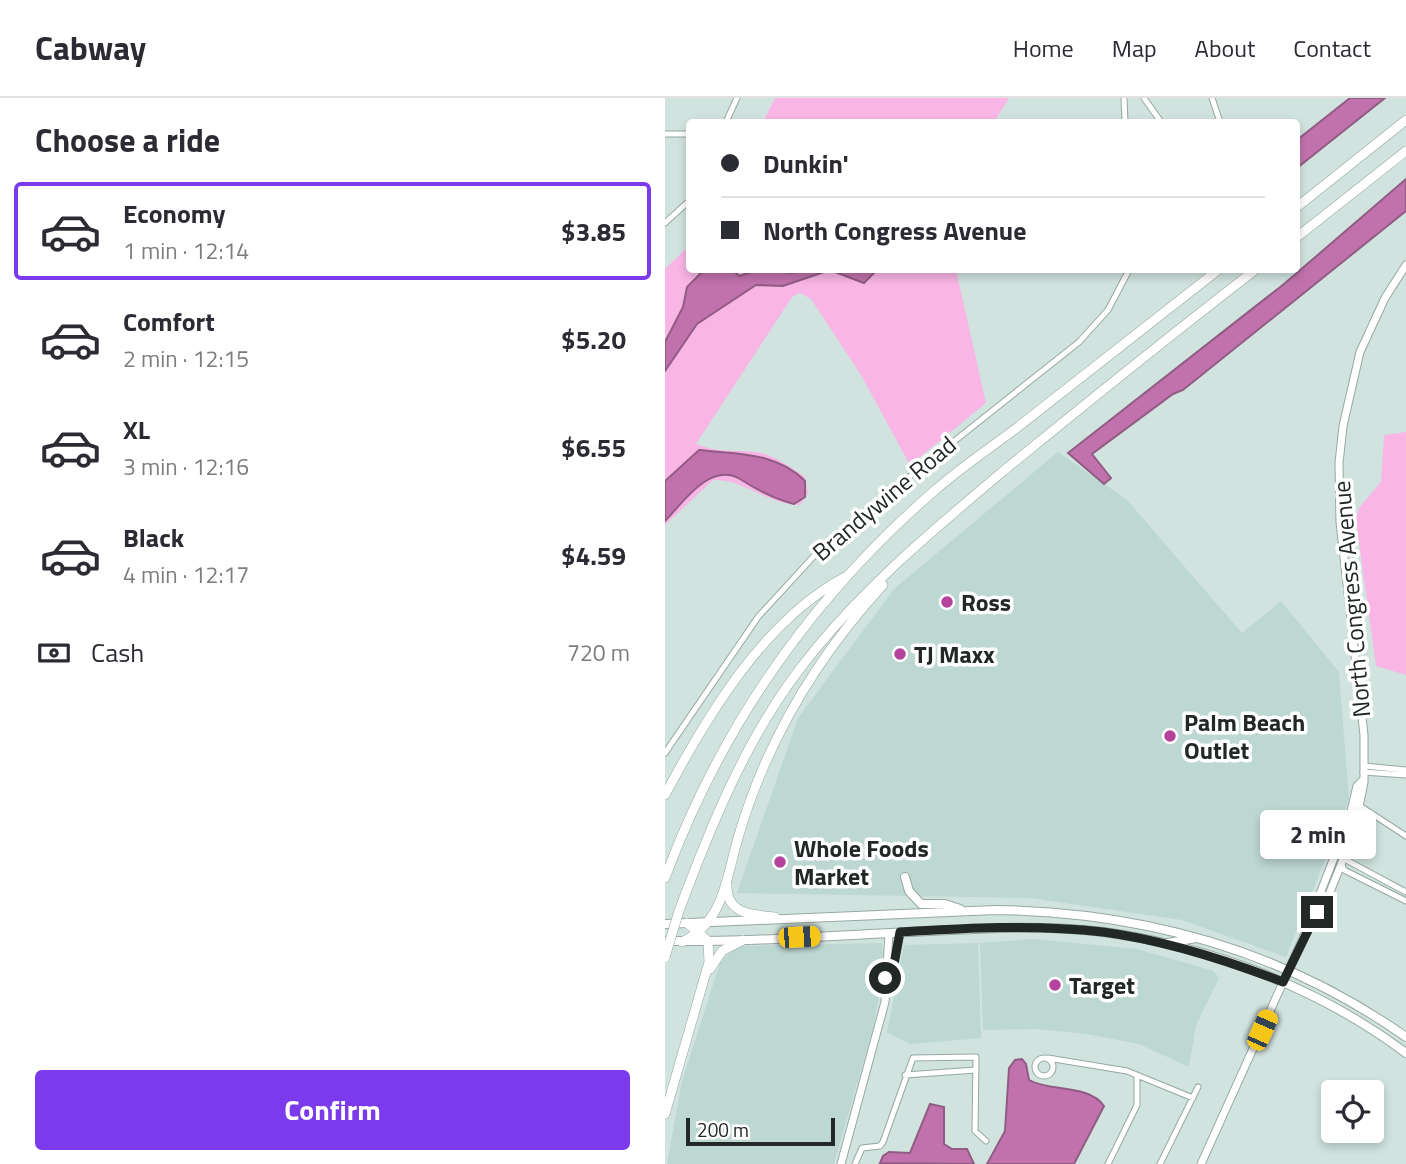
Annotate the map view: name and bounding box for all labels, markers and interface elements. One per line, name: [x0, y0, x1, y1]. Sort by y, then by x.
text: Cabway: [35, 23, 146, 73]
text: Home: [1013, 30, 1074, 66]
text: Map: [1112, 30, 1157, 66]
text: About: [1195, 30, 1255, 66]
text: Contact: [1293, 30, 1371, 66]
text: Choose a ride: [35, 116, 220, 164]
text: Dunkin': [763, 144, 849, 183]
text: Economy: [123, 194, 225, 233]
icon: car: [39, 200, 102, 263]
text: North Congress Avenue: [763, 211, 1026, 250]
text: $3.85: [561, 212, 626, 251]
text: 1 min · 12:14: [123, 233, 249, 268]
text: Comfort: [123, 302, 215, 341]
icon: car: [39, 308, 102, 371]
text: $5.20: [561, 320, 626, 359]
text: 2 min · 12:15: [123, 341, 249, 376]
text: XL: [123, 410, 150, 449]
icon: car: [39, 416, 102, 479]
street label: Brandywine Road: [804, 427, 964, 569]
text: $6.55: [561, 428, 626, 467]
text: 3 min · 12:16: [123, 449, 249, 484]
street label: North Congress Avenue: [1323, 479, 1379, 719]
text: Black: [123, 518, 184, 557]
icon: car: [39, 524, 102, 587]
text: $4.59: [561, 536, 626, 575]
text: 4 min · 12:17: [123, 557, 249, 592]
place label: Ross: [961, 584, 1011, 620]
marker: Ross: [939, 594, 955, 610]
text: Cash: [91, 633, 144, 672]
icon: cash: [35, 634, 73, 672]
text: 720 m: [567, 635, 630, 670]
place label: TJ Maxx: [914, 636, 995, 672]
marker: TJ Maxx: [892, 646, 908, 662]
place label: Palm Beach Outlet: [1184, 704, 1305, 768]
marker: Palm Beach Outlet: [1162, 728, 1178, 744]
callout: 2 min: [1259, 810, 1375, 860]
text: 2 min: [1290, 817, 1346, 852]
place label: Whole Foods Market: [794, 830, 929, 894]
marker: Whole Foods Market: [772, 854, 788, 870]
route end: [1301, 896, 1333, 928]
car: [778, 925, 821, 949]
route start: [869, 962, 901, 994]
place label: Target: [1069, 967, 1135, 1003]
marker: Target: [1047, 977, 1063, 993]
car: [1244, 1007, 1281, 1053]
button: Confirm: [35, 1070, 630, 1150]
map controls: [1321, 1080, 1384, 1143]
button: locate: [1321, 1080, 1384, 1143]
scale bar: [686, 1115, 835, 1147]
text: 200 m: [697, 1115, 749, 1144]

